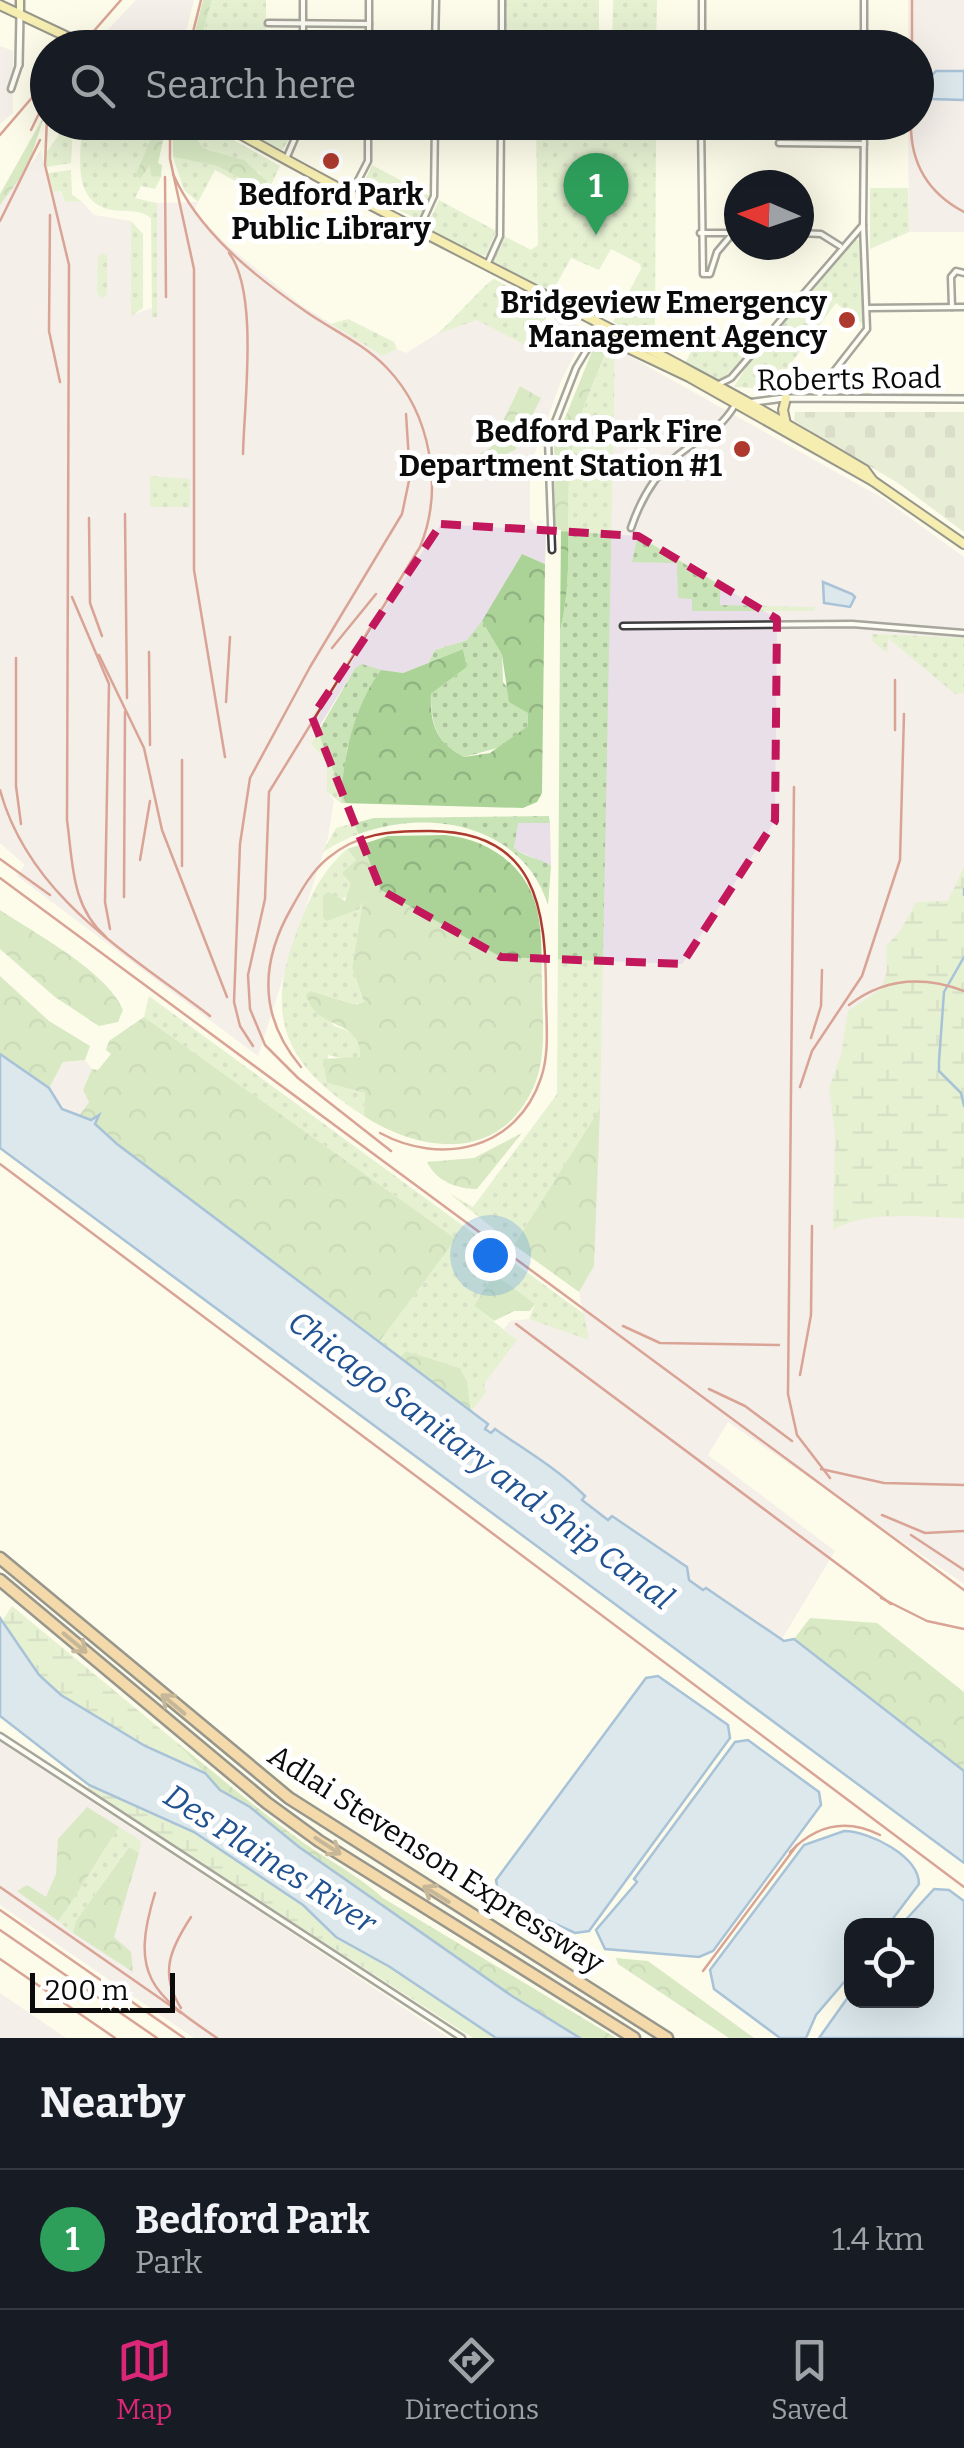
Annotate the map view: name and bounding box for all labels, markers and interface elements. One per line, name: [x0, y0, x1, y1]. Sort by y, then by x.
search box: [30, 30, 934, 140]
icon: search: [65, 58, 120, 113]
text: Search here: [145, 62, 356, 108]
marker: Bedford Park Public Library: [320, 150, 342, 172]
pin: 1: [564, 152, 628, 235]
north arrow: [724, 170, 814, 260]
place label: Bedford Park Public Library: [231, 177, 431, 247]
place label: Bridgeview Emergency Management Agency: [500, 285, 827, 355]
marker: Bridgeview Emergency Management Agency: [836, 309, 858, 331]
street label: Roberts Road: [756, 359, 942, 399]
place label: Bedford Park Fire Department Station #1: [399, 414, 722, 484]
marker: Bedford Park Fire Department Station #1: [731, 438, 753, 460]
your location: [465, 1230, 516, 1281]
water label: Chicago Sanitary and Ship Canal: [281, 1303, 681, 1617]
one-way arrow: [61, 1631, 87, 1653]
one-way arrow: [161, 1693, 187, 1715]
street label: Adlai Stevenson Expressway: [261, 1737, 611, 1981]
water label: Des Plaines River: [157, 1776, 385, 1943]
one-way arrow: [313, 1836, 342, 1856]
one-way arrow: [422, 1884, 451, 1904]
map controls: [844, 1918, 934, 2008]
button: locate: [844, 1918, 934, 2008]
scale bar: [30, 1968, 175, 2012]
text: 200 m: [45, 1974, 128, 2007]
text: Nearby: [40, 2078, 185, 2128]
text: Bedford Park: [135, 2197, 370, 2243]
text: 1: [66, 2220, 79, 2258]
text: 1.4 km: [832, 2220, 924, 2258]
text: Park: [135, 2243, 202, 2281]
tab: Map: [116, 2333, 172, 2426]
tab: Directions: [404, 2333, 539, 2426]
tab: Saved: [771, 2333, 848, 2426]

